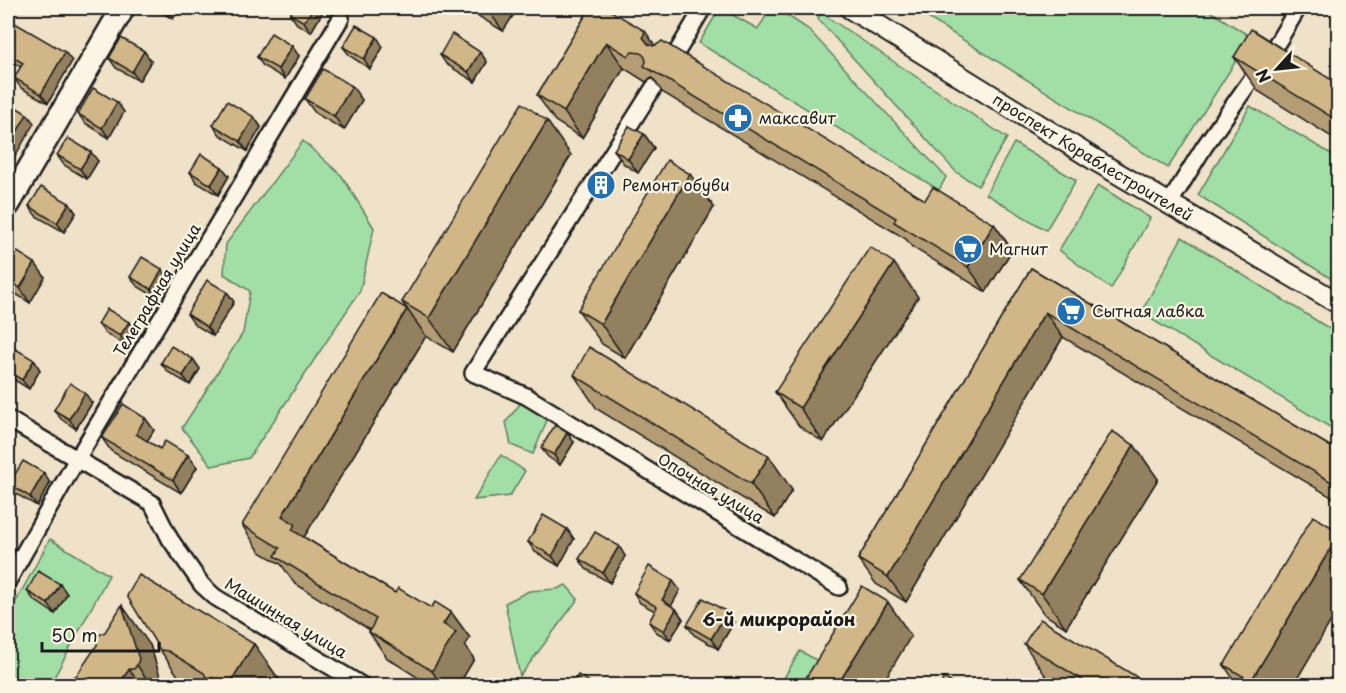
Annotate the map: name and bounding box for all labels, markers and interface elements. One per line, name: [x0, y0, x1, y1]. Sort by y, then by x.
north arrow: [1247, 39, 1307, 99]
text: N: [1249, 65, 1276, 87]
street label: проспект Кораблестроителей: [989, 86, 1198, 226]
pharmacy icon: максавит: [722, 102, 754, 134]
place label: максавит: [759, 105, 837, 129]
building icon: Ремонт обуви: [585, 169, 617, 201]
place label: Ремонт обуви: [622, 172, 730, 196]
street label: Телеграфная улица: [107, 218, 206, 361]
supermarket icon: Магнит: [952, 233, 984, 265]
place label: Магнит: [989, 236, 1049, 260]
supermarket icon: Сытная лавка: [1055, 295, 1087, 327]
place label: Сытная лавка: [1092, 298, 1204, 322]
street label: Опочная улица: [654, 446, 769, 529]
street label: Машинная улица: [221, 571, 352, 663]
district label: 6-й микрорайон: [702, 605, 856, 632]
scale bar: [42, 615, 159, 653]
text: 50 m: [51, 621, 98, 648]

